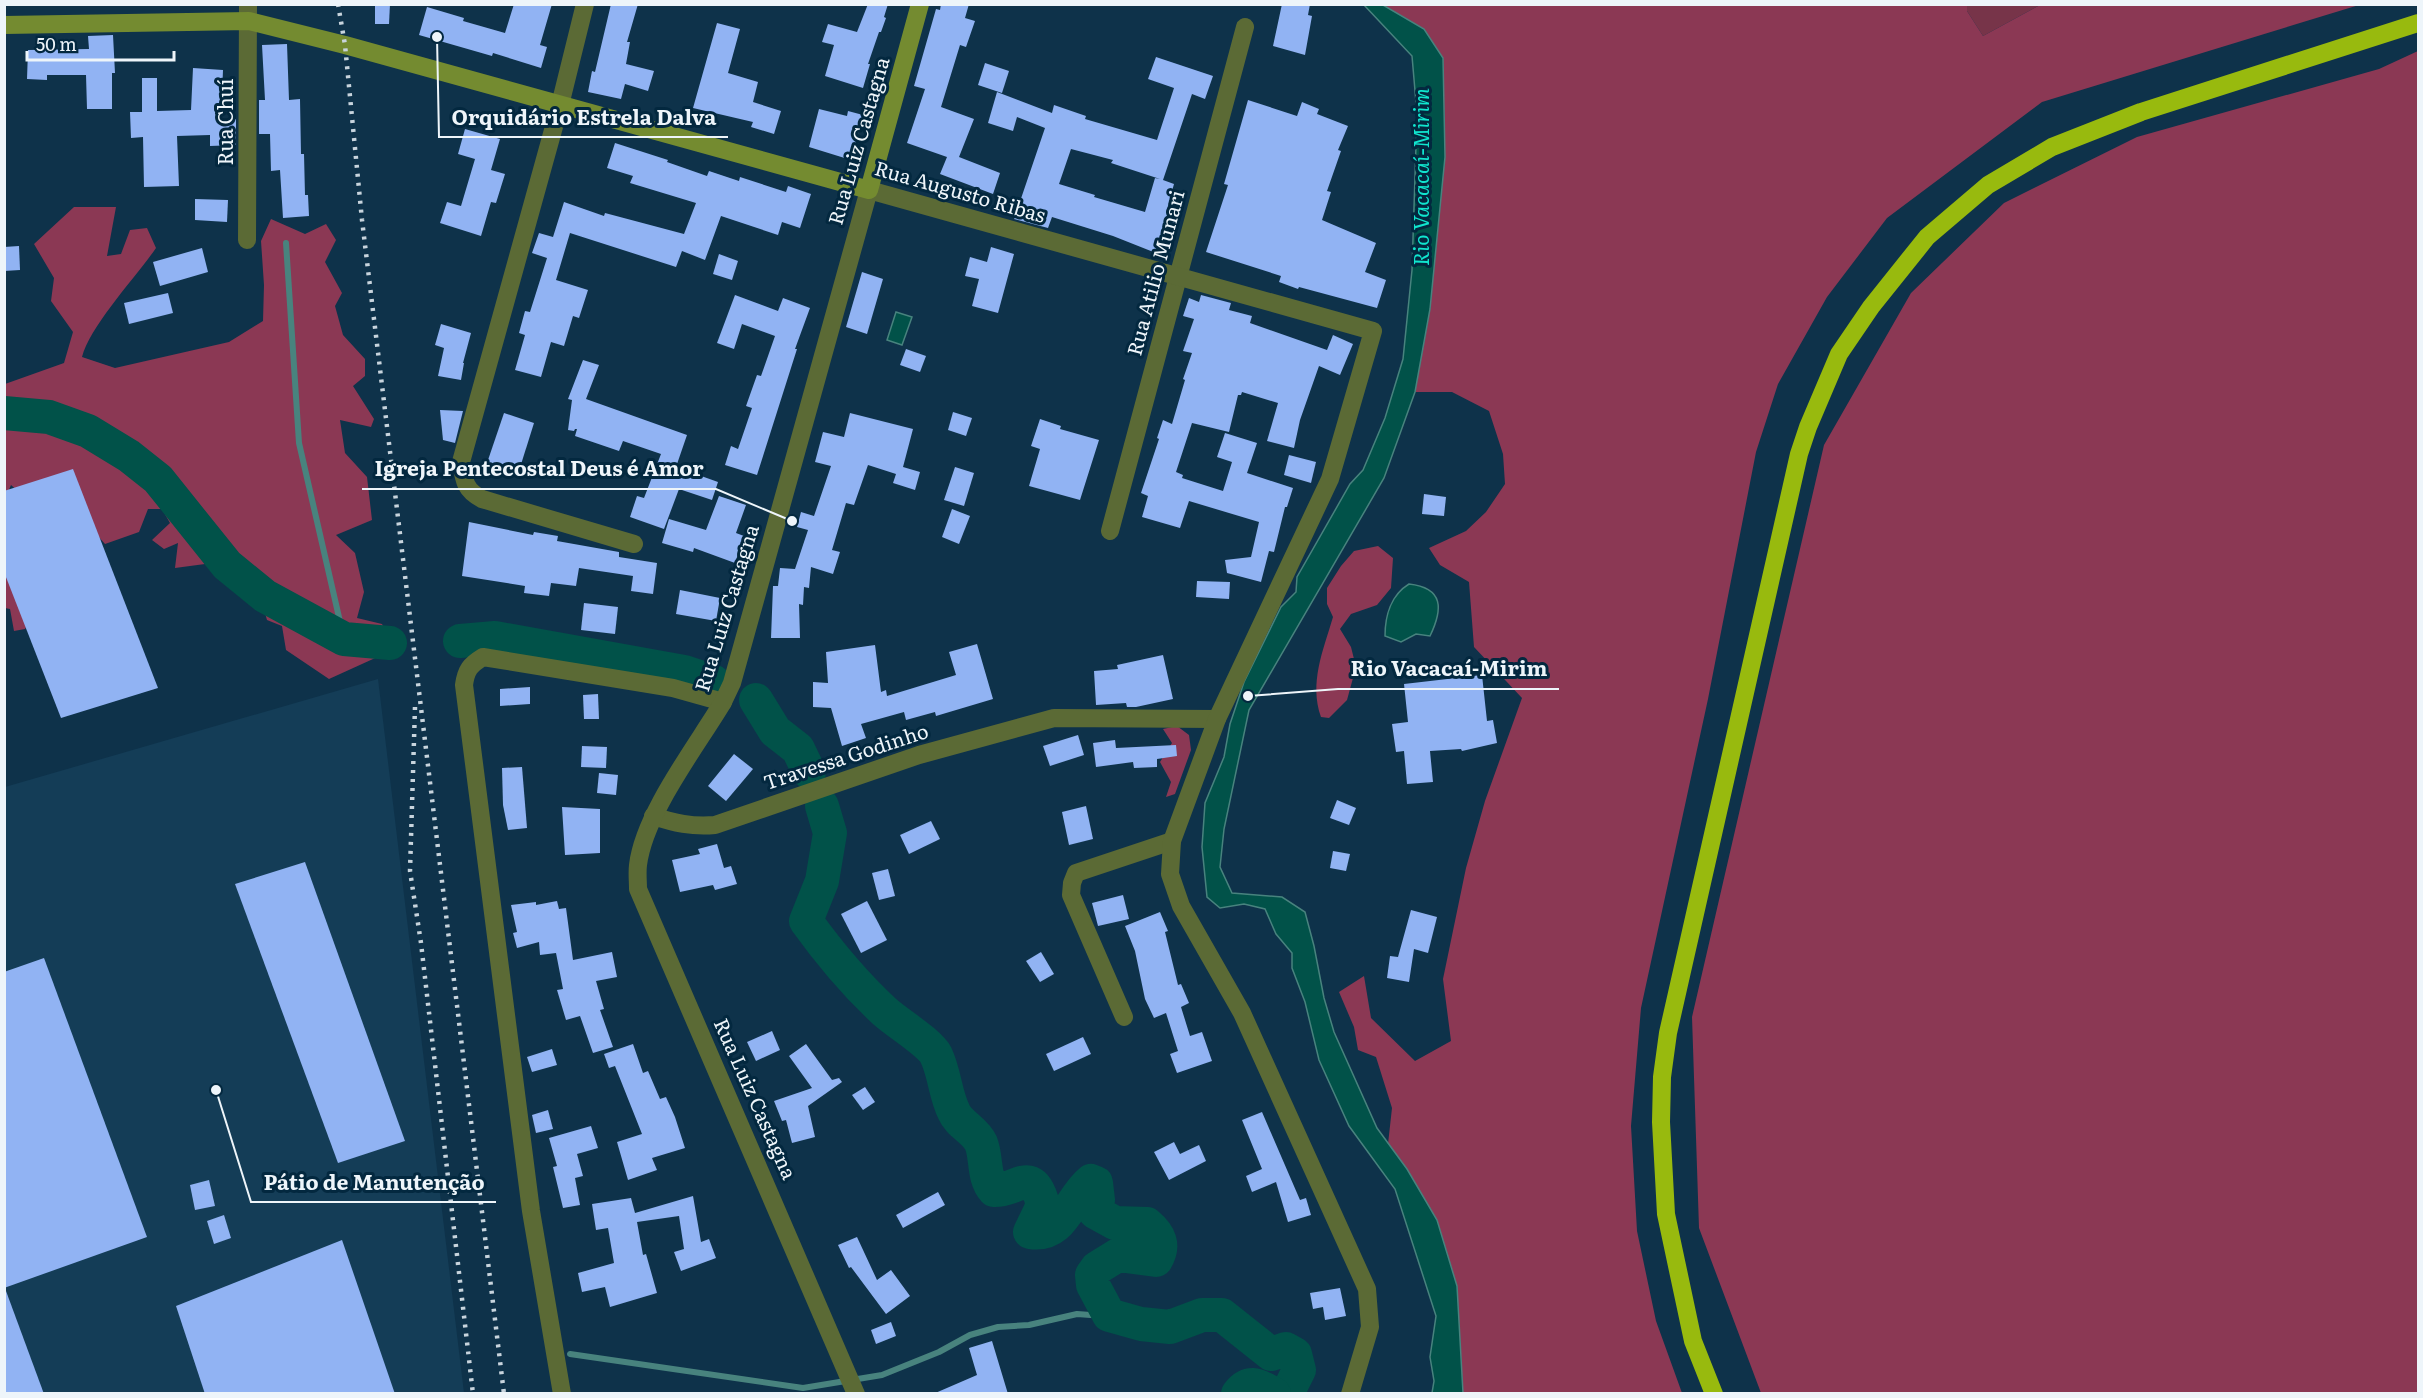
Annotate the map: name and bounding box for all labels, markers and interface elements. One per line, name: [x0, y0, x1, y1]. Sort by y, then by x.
scale bar: [27, 24, 174, 62]
text: 50 m: [36, 30, 77, 57]
street label: Rua Luiz Castagna: [819, 53, 895, 228]
street label: Rua Chuí: [209, 78, 239, 165]
water label: Rio Vacacaí-Mirim: [1404, 88, 1435, 266]
callout: Orquidário Estrela Dalva: [439, 98, 728, 137]
text: Orquidário Estrela Dalva: [452, 100, 717, 131]
street label: Rua Augusto Ribas: [872, 151, 1050, 229]
street label: Rua Atilio Munari: [1118, 186, 1191, 359]
callout: Igreja Pentecostal Deus é Amor: [362, 450, 716, 489]
text: Igreja Pentecostal Deus é Amor: [374, 451, 704, 482]
street label: Rua Luiz Castagna: [685, 520, 765, 695]
callout: Rio Vacacaí-Mirim: [1338, 650, 1559, 689]
text: Rio Vacacaí-Mirim: [1351, 651, 1548, 682]
street label: Travessa Godinho: [759, 714, 932, 796]
street label: Rua Luiz Castagna: [708, 1013, 806, 1184]
callout: Pátio de Manutenção: [251, 1163, 496, 1202]
text: Pátio de Manutenção: [263, 1165, 485, 1196]

